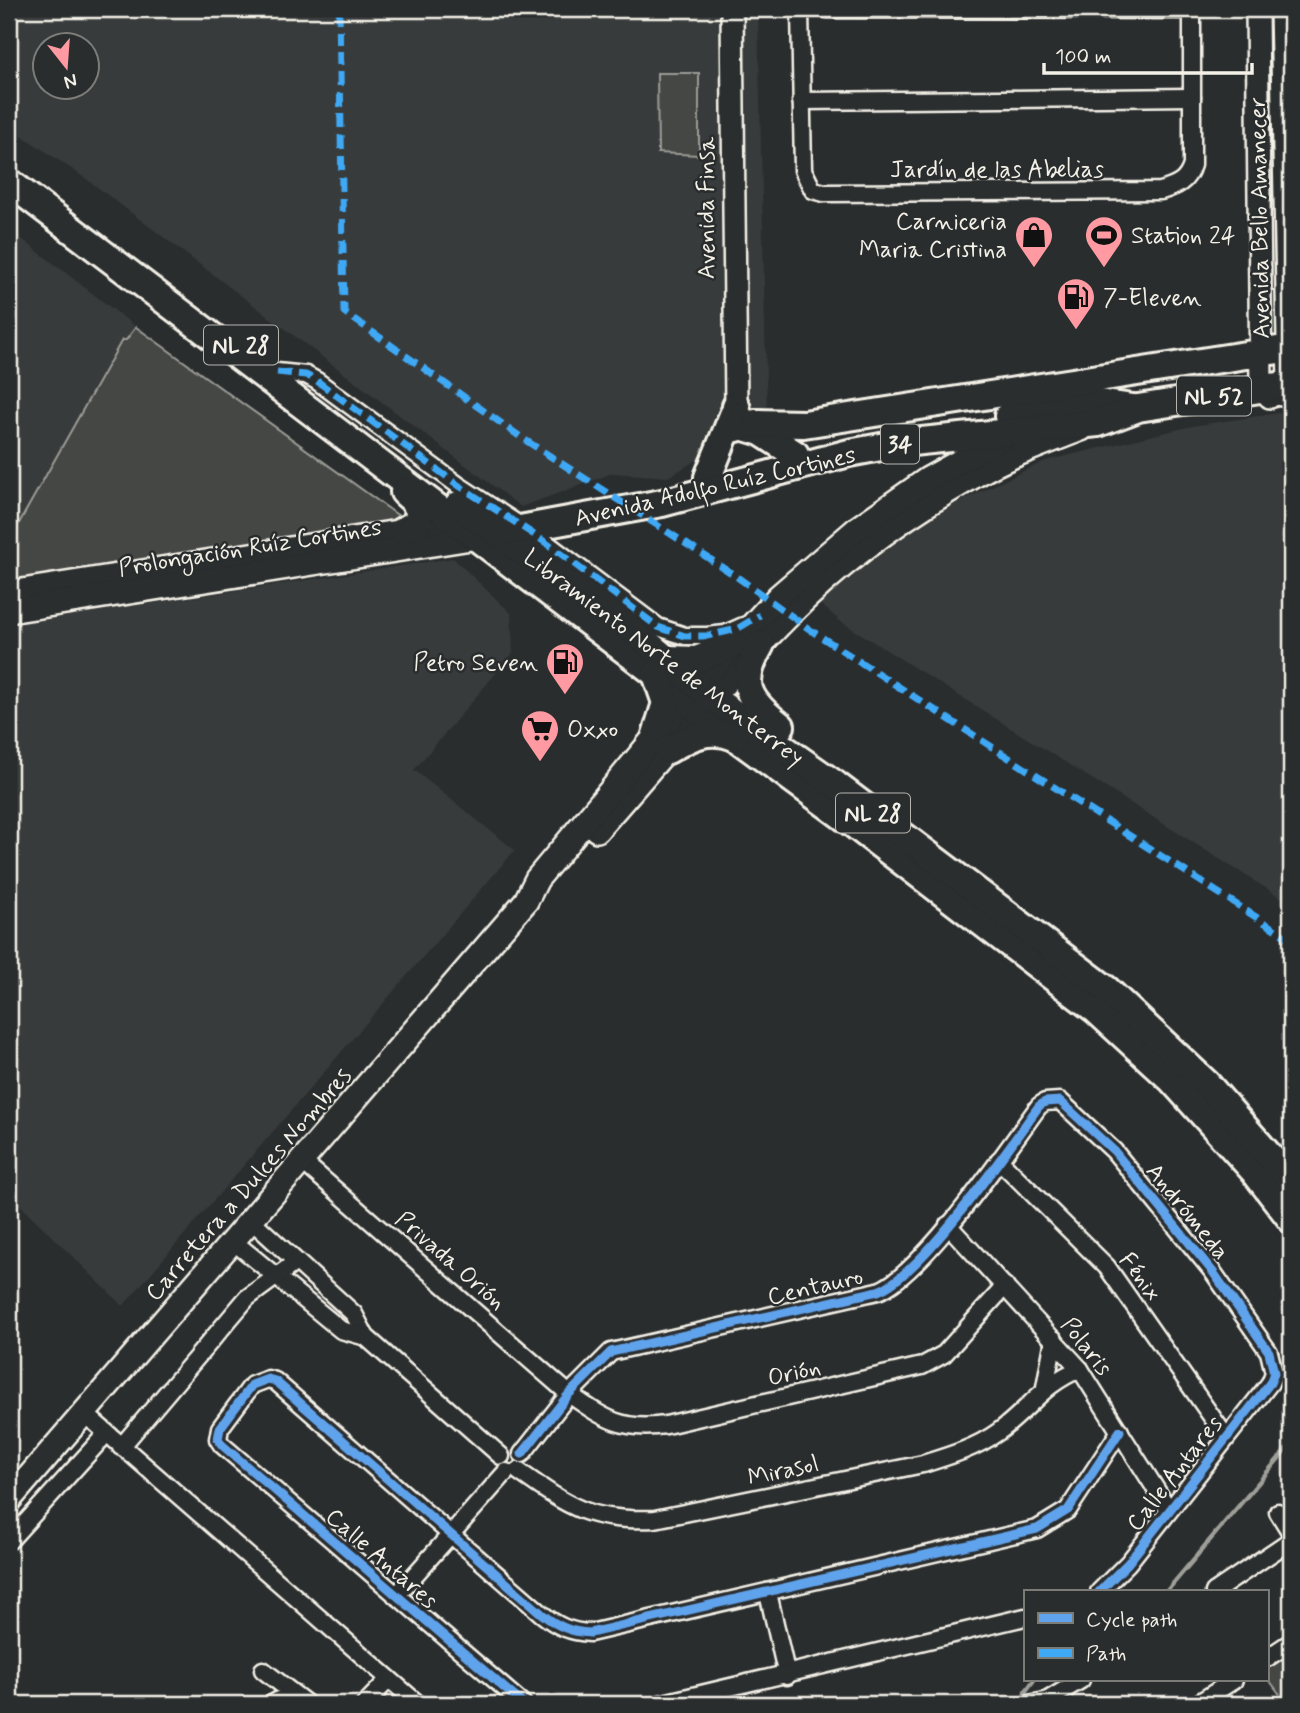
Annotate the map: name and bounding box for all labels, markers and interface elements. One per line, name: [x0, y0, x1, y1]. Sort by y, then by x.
north arrow: [32, 32, 102, 102]
scale bar: [1044, 32, 1253, 76]
text: 100 m: [1055, 43, 1111, 71]
text: N: [61, 67, 80, 95]
street label: Avenida Bello Amanecer: [1243, 97, 1278, 339]
street label: Avenida Finsa: [692, 136, 723, 279]
street label: Jardín de las Abelias: [890, 155, 1104, 186]
place label: Carniceria Maria Cristina: [859, 207, 1007, 266]
shop icon: Carniceria Maria Cristina: [1013, 214, 1055, 269]
sports icon: Station 24: [1083, 214, 1125, 269]
place label: Station 24: [1131, 221, 1235, 252]
fuel station icon: 7-Eleven: [1055, 276, 1097, 331]
place label: 7-Eleven: [1103, 283, 1202, 314]
road number: NL 28: [204, 326, 278, 364]
road number: NL 52: [1177, 376, 1251, 416]
road number: 34: [881, 424, 919, 464]
street label: Avenida Adolfo Ruíz Cortines: [572, 440, 860, 537]
street label: Prolongación Ruíz Cortines: [116, 512, 385, 587]
street label: Libramiento Norte de Monterrey: [517, 542, 810, 774]
fuel station icon: Petro Seven: [544, 641, 586, 696]
place label: Petro Seven: [413, 648, 538, 679]
supermarket icon: Oxxo: [519, 708, 561, 763]
place label: Oxxo: [567, 715, 618, 746]
road number: NL 28: [836, 793, 910, 832]
street label: Carretera a Dulces Nombres: [139, 1062, 359, 1308]
street label: Andrómeda: [1138, 1157, 1235, 1267]
street label: Privada Orión: [388, 1205, 512, 1318]
street label: Fénix: [1111, 1246, 1168, 1307]
street label: Centauro: [765, 1261, 866, 1313]
street label: Polaris: [1053, 1311, 1119, 1383]
street label: Orión: [765, 1352, 824, 1395]
street label: Calle Antares: [1120, 1409, 1231, 1538]
street label: Mirasol: [745, 1449, 822, 1494]
street label: Calle Antares: [318, 1502, 444, 1617]
legend: [1024, 1590, 1268, 1682]
text: Cycle path: [1086, 1606, 1177, 1634]
text: Path: [1086, 1640, 1126, 1668]

